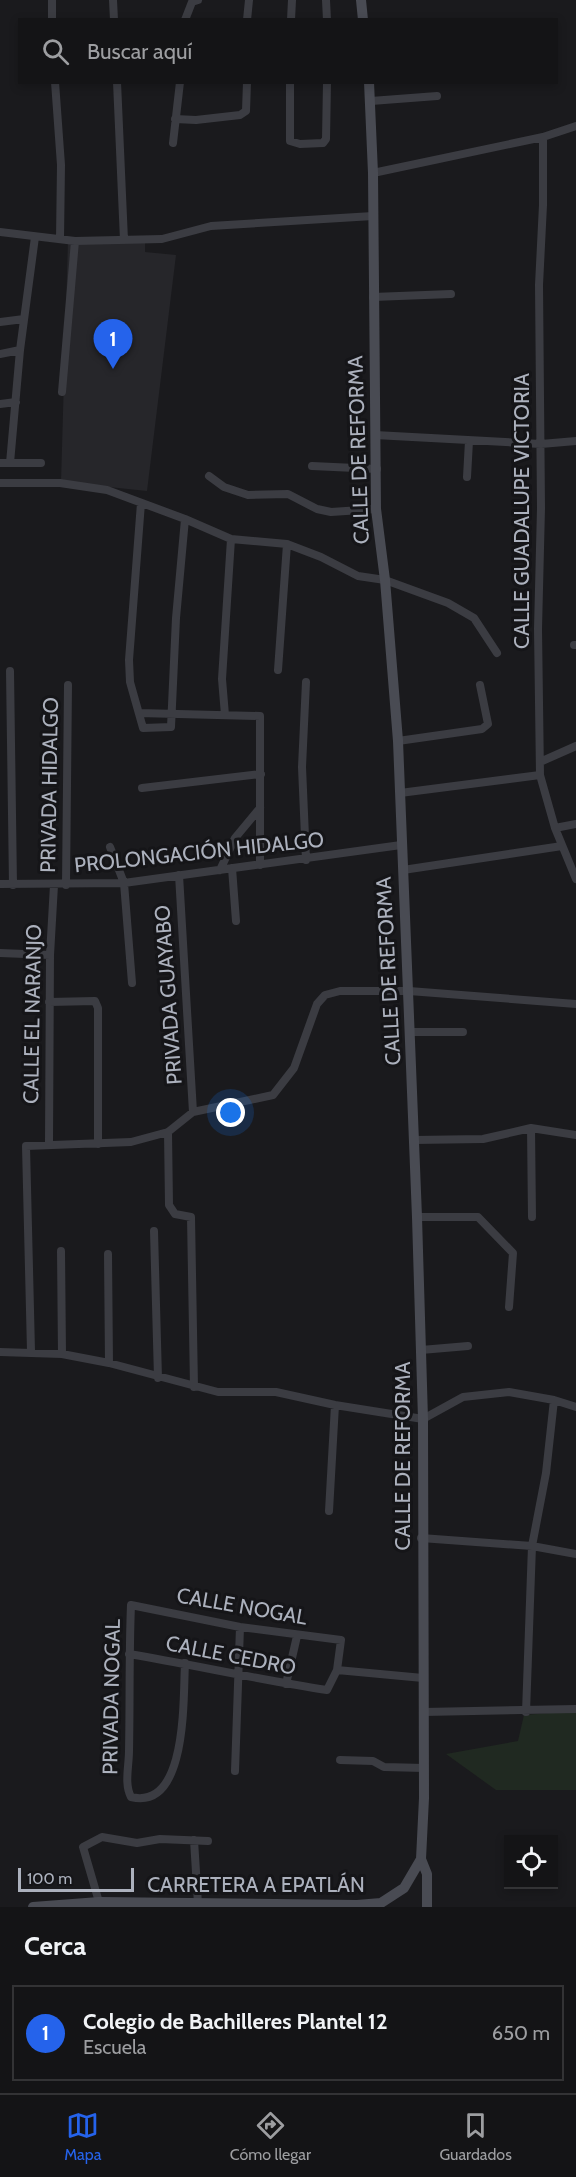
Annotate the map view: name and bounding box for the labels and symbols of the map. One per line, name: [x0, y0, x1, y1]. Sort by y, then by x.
pin: 1: [94, 320, 132, 369]
street label: CALLE DE REFORMA: [342, 355, 374, 545]
street label: CALLE GUADALUPE VICTORIA: [509, 373, 534, 649]
street label: PRIVADA HIDALGO: [35, 697, 63, 873]
street label: PROLONGACIÓN HIDALGO: [73, 826, 325, 878]
street label: CALLE DE REFORMA: [371, 876, 405, 1066]
street label: PRIVADA GUAYABO: [149, 904, 187, 1086]
street label: CALLE EL NARANJO: [18, 924, 46, 1104]
your location: [216, 1098, 245, 1127]
street label: CALLE DE REFORMA: [390, 1362, 415, 1550]
street label: CALLE NOGAL: [175, 1582, 310, 1630]
street label: PRIVADA NOGAL: [97, 1618, 125, 1775]
street label: CALLE CEDRO: [164, 1630, 298, 1680]
scale bar: [18, 1865, 134, 1892]
street label: CARRETERA A EPATLÁN: [147, 1872, 365, 1897]

